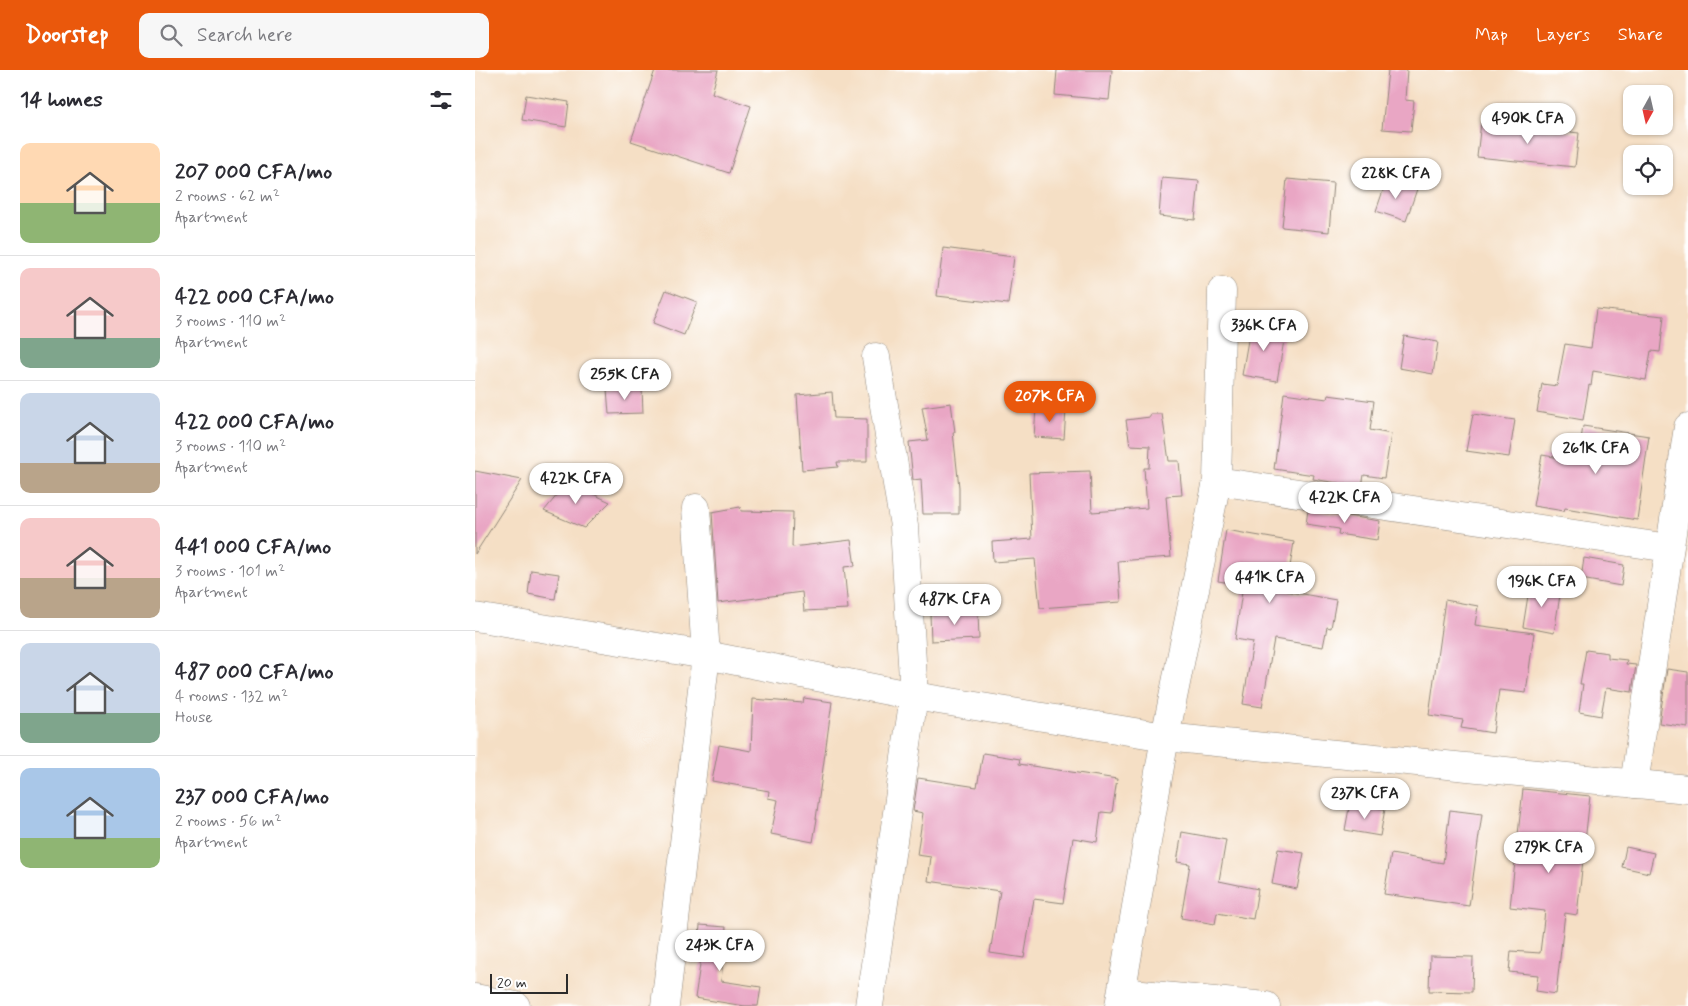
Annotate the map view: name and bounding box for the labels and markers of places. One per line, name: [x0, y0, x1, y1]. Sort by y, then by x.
pin: 490K CFA: [1476, 102, 1580, 145]
pin: 228K CFA: [1344, 158, 1448, 200]
pin: 336K CFA: [1212, 310, 1316, 352]
pin: 255K CFA: [573, 358, 677, 401]
pin: 207K CFA: [998, 380, 1102, 423]
pin: 261K CFA: [1544, 432, 1648, 475]
pin: 422K CFA: [524, 462, 628, 505]
pin: 422K CFA: [1293, 482, 1397, 524]
pin: 441K CFA: [1218, 562, 1322, 604]
pin: 196K CFA: [1490, 566, 1594, 608]
pin: 487K CFA: [903, 584, 1007, 626]
pin: 237K CFA: [1313, 778, 1417, 820]
pin: 279K CFA: [1497, 832, 1601, 874]
pin: 243K CFA: [668, 930, 772, 972]

